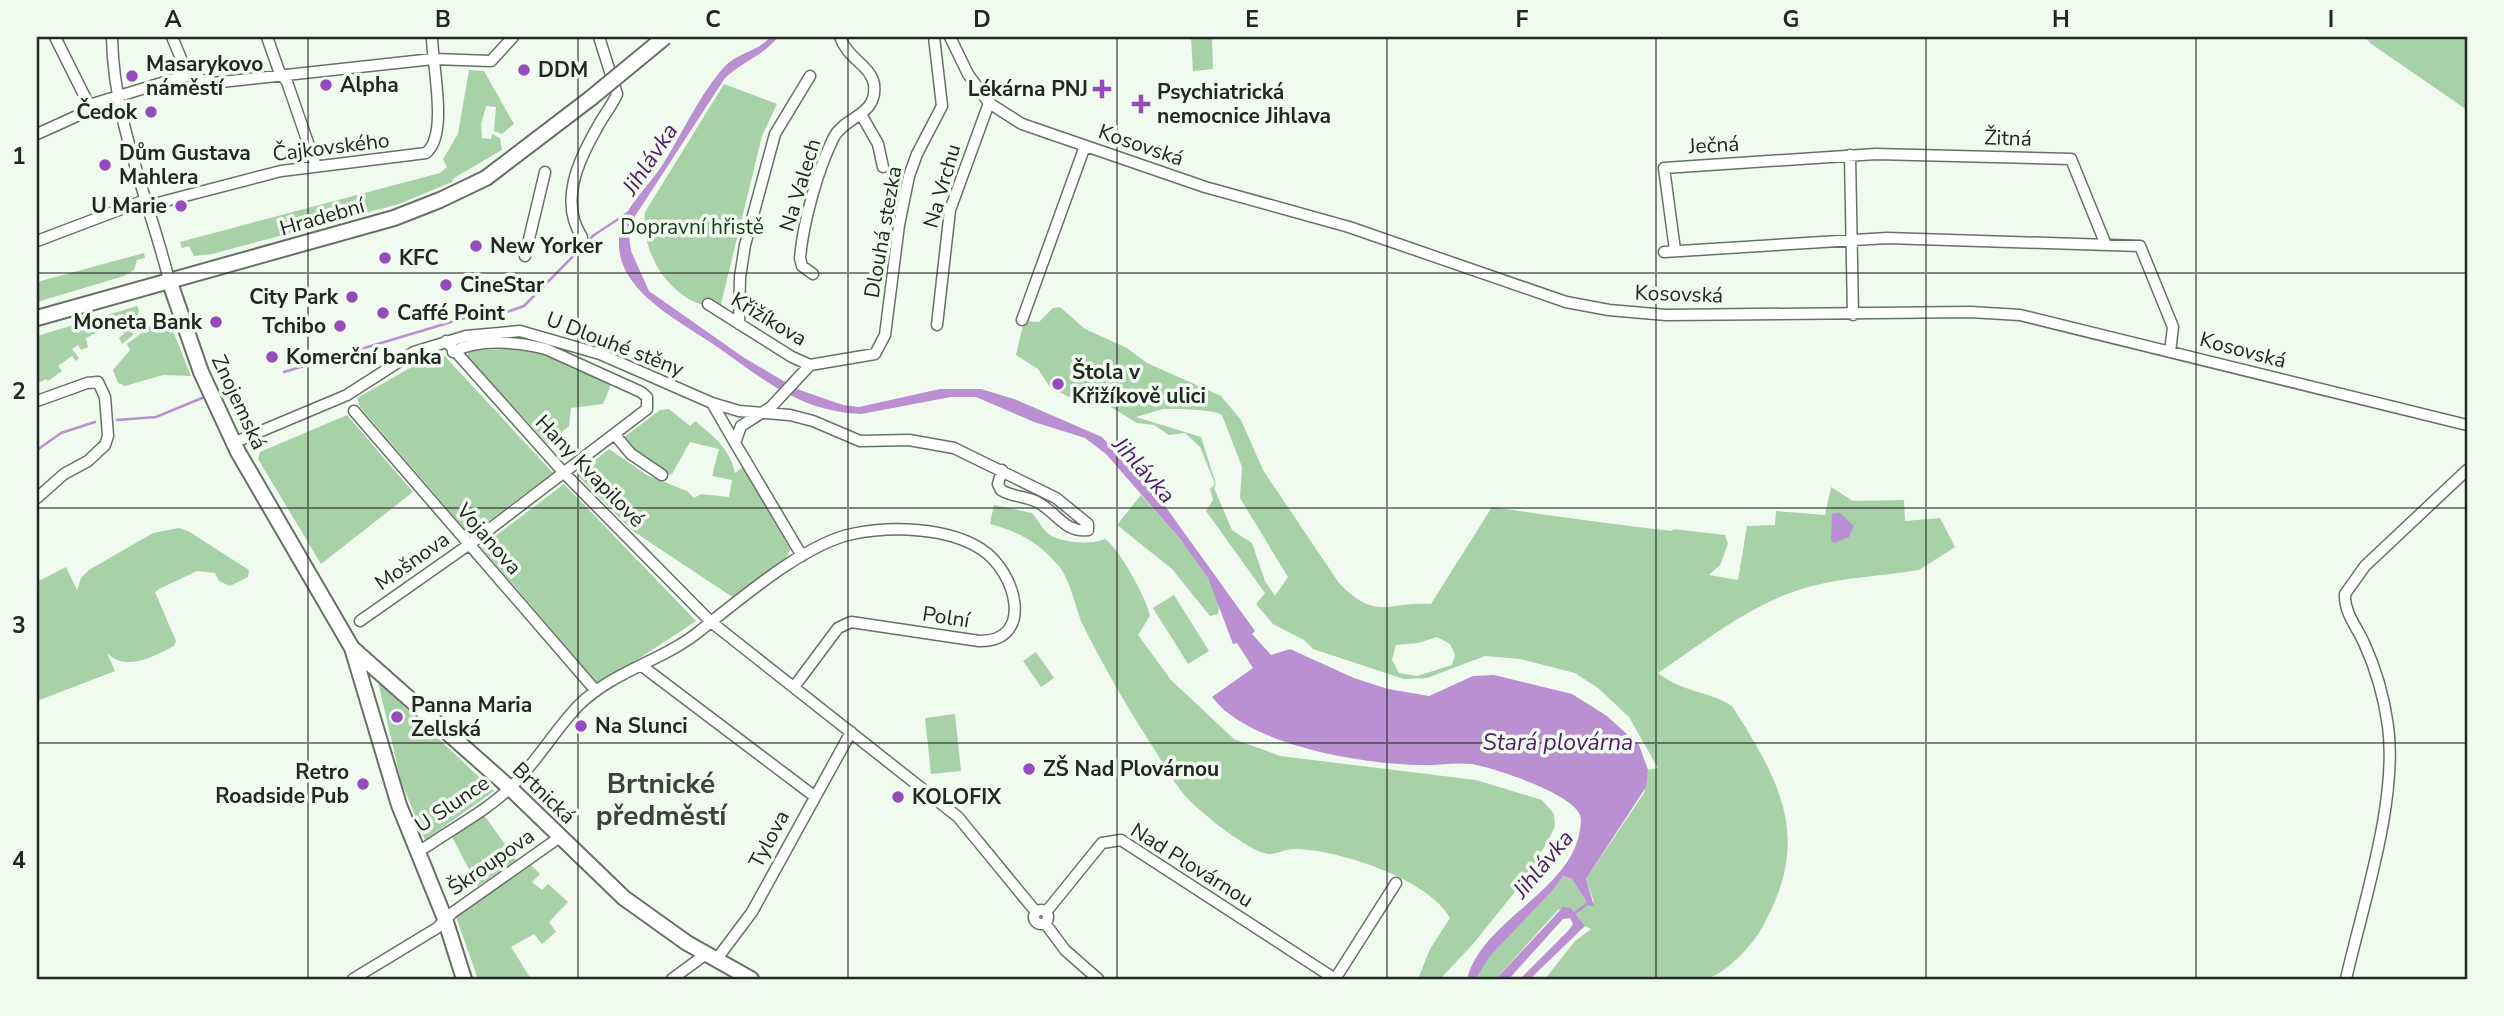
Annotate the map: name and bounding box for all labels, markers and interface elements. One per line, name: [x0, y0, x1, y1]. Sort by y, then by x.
text: A: [164, 4, 182, 35]
text: B: [435, 4, 451, 35]
text: C: [705, 4, 721, 35]
text: D: [973, 4, 991, 35]
text: E: [1245, 4, 1259, 35]
text: F: [1516, 4, 1529, 35]
text: G: [1783, 4, 1799, 35]
text: H: [2052, 4, 2070, 35]
text: I: [2328, 4, 2334, 35]
place label: Masarykovo náměstí: [146, 50, 263, 102]
place label: DDM: [538, 56, 588, 84]
marker: DDM: [516, 62, 532, 78]
marker: Masarykovo náměstí: [124, 68, 140, 84]
place label: Alpha: [340, 71, 399, 99]
place label: Lékárna PNJ: [968, 75, 1088, 103]
marker: Alpha: [318, 77, 334, 93]
place label: Psychiatrická nemocnice Jihlava: [1157, 78, 1331, 130]
marker: Lékárna PNJ: [1094, 81, 1110, 97]
marker: Psychiatrická nemocnice Jihlava: [1131, 94, 1151, 114]
place label: Čedok: [76, 98, 138, 126]
marker: Čedok: [143, 104, 159, 120]
water label: Jihlávka: [614, 117, 685, 202]
street label: Kosovská: [1095, 117, 1187, 173]
street label: Žitná: [1984, 123, 2032, 153]
street label: Čajkovského: [271, 126, 391, 168]
street label: Ječná: [1687, 130, 1740, 160]
street label: Na Valech: [773, 135, 827, 235]
place label: Dům Gustava Mahlera: [119, 139, 251, 191]
text: 1: [12, 141, 26, 172]
street label: Na Vrchu: [917, 141, 967, 231]
marker: Dům Gustava Mahlera: [97, 157, 113, 173]
street label: Dlouhá stezka: [858, 164, 908, 300]
street label: Hradební: [276, 191, 369, 242]
place label: U Marie: [91, 192, 167, 220]
marker: U Marie: [173, 198, 189, 214]
park label: Dopravní hřistě: [620, 213, 764, 241]
place label: New Yorker: [490, 232, 603, 260]
marker: New Yorker: [468, 238, 484, 254]
place label: KFC: [399, 244, 439, 272]
marker: KFC: [377, 250, 393, 266]
place label: CineStar: [460, 271, 545, 299]
marker: CineStar: [438, 277, 454, 293]
street label: Kosovská: [1634, 278, 1724, 310]
place label: City Park: [249, 283, 339, 311]
street label: Křižíkova: [726, 285, 812, 353]
marker: City Park: [344, 289, 360, 305]
place label: Caffé Point: [397, 299, 506, 327]
marker: Caffé Point: [375, 305, 391, 321]
street label: U Dlouhé stěny: [542, 305, 688, 383]
place label: Moneta Bank: [73, 308, 203, 336]
place label: Tchibo: [262, 312, 326, 340]
marker: Moneta Bank: [208, 314, 224, 330]
marker: Tchibo: [332, 318, 348, 334]
street label: Kosovská: [2197, 325, 2289, 375]
place label: Komerční banka: [286, 343, 442, 371]
marker: Komerční banka: [264, 349, 280, 365]
street label: Znojemská: [205, 350, 273, 454]
place label: Štola v Křižíkově ulici: [1072, 358, 1206, 410]
text: 2: [12, 376, 26, 407]
marker: Štola v Křižíkově ulici: [1050, 376, 1066, 392]
street label: Hany Kvapilové: [529, 409, 651, 533]
water label: Jihlávka: [1105, 429, 1182, 510]
street label: Vojanova: [450, 497, 528, 581]
street label: Mošnova: [369, 525, 455, 597]
street label: Polní: [920, 599, 973, 635]
text: 3: [12, 610, 26, 641]
place label: Panna Maria Zellská: [411, 691, 532, 743]
marker: Panna Maria Zellská: [389, 709, 405, 725]
place label: Na Slunci: [595, 712, 688, 740]
marker: Na Slunci: [573, 718, 589, 734]
water label: Stará plovárna: [1483, 727, 1633, 758]
place label: ZŠ Nad Plovárnou: [1043, 755, 1219, 783]
street label: Brtnická: [506, 756, 582, 830]
place label: Retro Roadside Pub: [215, 758, 349, 810]
marker: ZŠ Nad Plovárnou: [1021, 761, 1037, 777]
district label: Brtnické předměstí: [596, 765, 728, 835]
street label: U Slunce: [409, 769, 495, 839]
marker: Retro Roadside Pub: [355, 776, 371, 792]
place label: KOLOFIX: [912, 783, 1002, 811]
marker: KOLOFIX: [890, 789, 906, 805]
street label: Tylova: [742, 805, 796, 873]
street label: Nad Plovárnou: [1125, 816, 1259, 914]
street label: Škroupova: [442, 822, 540, 902]
water label: Jihlávka: [1505, 823, 1581, 905]
text: 4: [12, 845, 26, 876]

